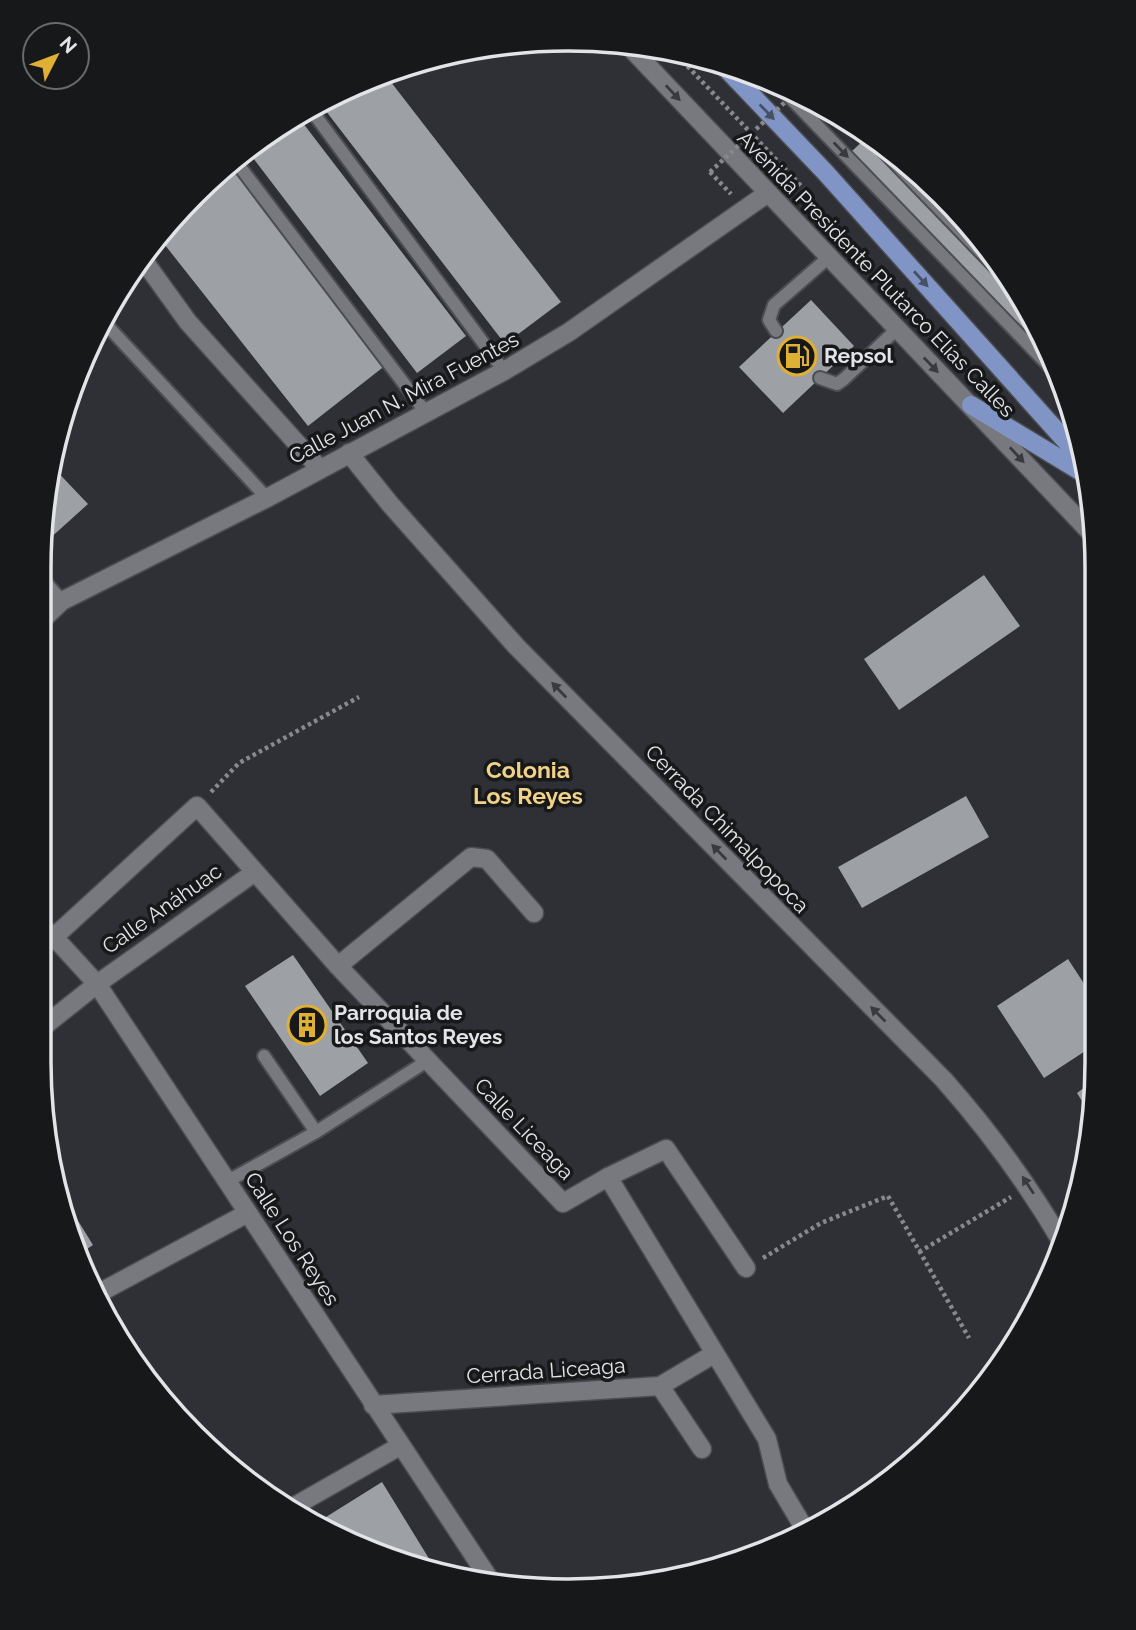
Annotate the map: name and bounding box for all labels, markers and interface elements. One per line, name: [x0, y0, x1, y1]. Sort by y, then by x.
north arrow: [21, 21, 91, 91]
text: N: [56, 32, 82, 57]
one-way arrow: [665, 84, 681, 101]
one-way arrow: [759, 103, 775, 120]
street label: Avenida Presidente Plutarco Elías Calles: [732, 125, 1020, 422]
one-way arrow: [833, 141, 849, 158]
one-way arrow: [913, 270, 929, 288]
street label: Calle Juan N. Mira Fuentes: [285, 326, 523, 469]
fuel station icon: Repsol: [776, 335, 818, 377]
place label: Repsol: [824, 343, 894, 368]
one-way arrow: [923, 356, 940, 373]
one-way arrow: [1009, 446, 1025, 463]
one-way arrow: [552, 682, 568, 699]
street label: Cerrada Chimalpopoca: [640, 739, 814, 918]
district label: Colonia Los Reyes: [473, 756, 583, 809]
one-way arrow: [711, 844, 727, 861]
street label: Calle Anáhuac: [97, 858, 226, 959]
place label: Parroquia de los Santos Reyes: [334, 1000, 502, 1049]
building icon: Parroquia de los Santos Reyes: [286, 1004, 328, 1046]
one-way arrow: [870, 1007, 887, 1023]
street label: Calle Liceaga: [470, 1073, 579, 1185]
street label: Calle Los Reyes: [240, 1167, 345, 1310]
one-way arrow: [1021, 1175, 1034, 1195]
street label: Cerrada Liceaga: [466, 1352, 626, 1389]

